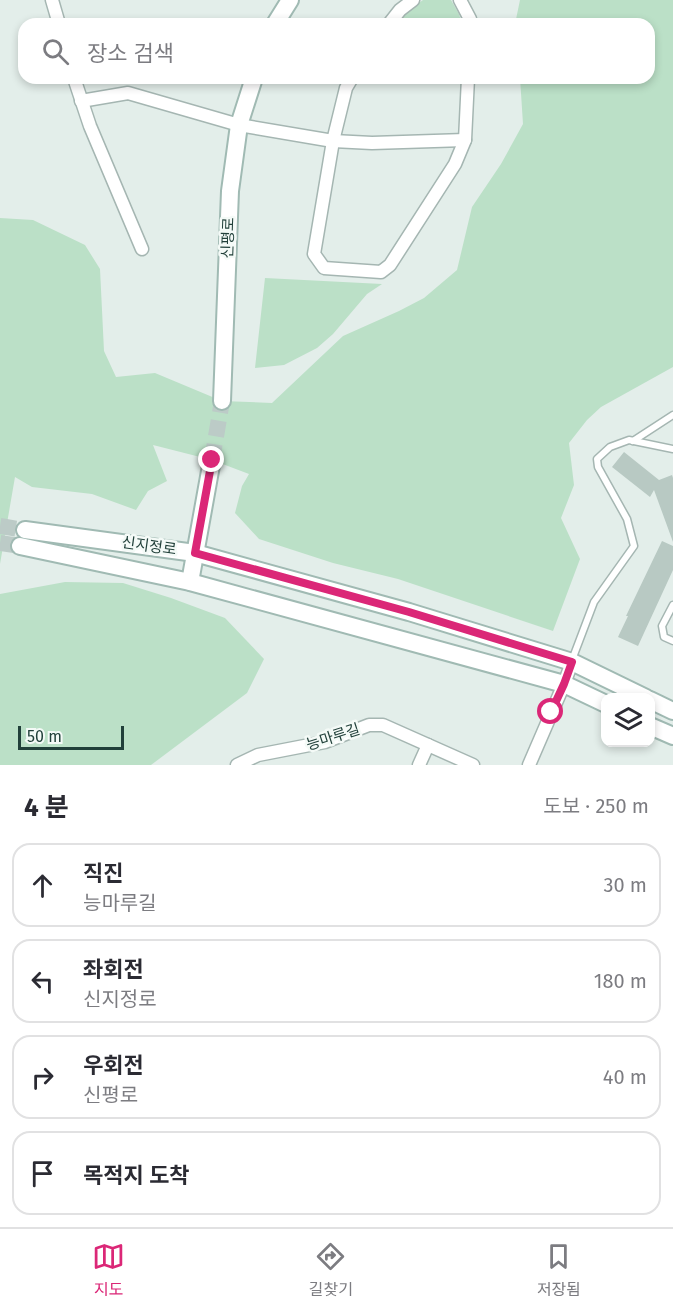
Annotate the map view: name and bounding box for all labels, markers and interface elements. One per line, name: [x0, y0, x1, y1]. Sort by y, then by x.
search box: [18, 18, 655, 84]
icon: search: [39, 35, 72, 68]
text: 장소 검색: [87, 40, 174, 67]
street label: 신평로: [218, 217, 238, 259]
route end: [198, 446, 224, 472]
street label: 신지정로: [120, 533, 178, 559]
map controls: [601, 693, 655, 747]
button: layers: [601, 693, 655, 747]
route start: [537, 698, 563, 724]
street label: 능마루길: [304, 720, 362, 754]
scale bar: [18, 723, 124, 750]
text: 50 m: [27, 727, 62, 746]
text: 4 분: [24, 792, 69, 823]
text: 도보 · 250 m: [543, 794, 649, 818]
text: 직진: [83, 860, 123, 887]
icon: ahead: [26, 869, 59, 902]
text: 30 m: [603, 873, 647, 897]
text: 능마루길: [83, 891, 157, 915]
text: 좌회전: [83, 956, 144, 983]
icon: left: [26, 965, 59, 998]
text: 180 m: [594, 969, 647, 993]
text: 신지정로: [83, 987, 157, 1011]
text: 우회전: [83, 1052, 144, 1079]
icon: right: [26, 1061, 59, 1094]
text: 40 m: [603, 1065, 647, 1089]
text: 신평로: [83, 1083, 138, 1107]
icon: arrive: [26, 1157, 59, 1190]
text: 목적지 도착: [83, 1162, 189, 1189]
tab: 지도: [92, 1240, 125, 1300]
tab: 길찾기: [309, 1240, 353, 1300]
tab: 저장됨: [537, 1240, 581, 1300]

